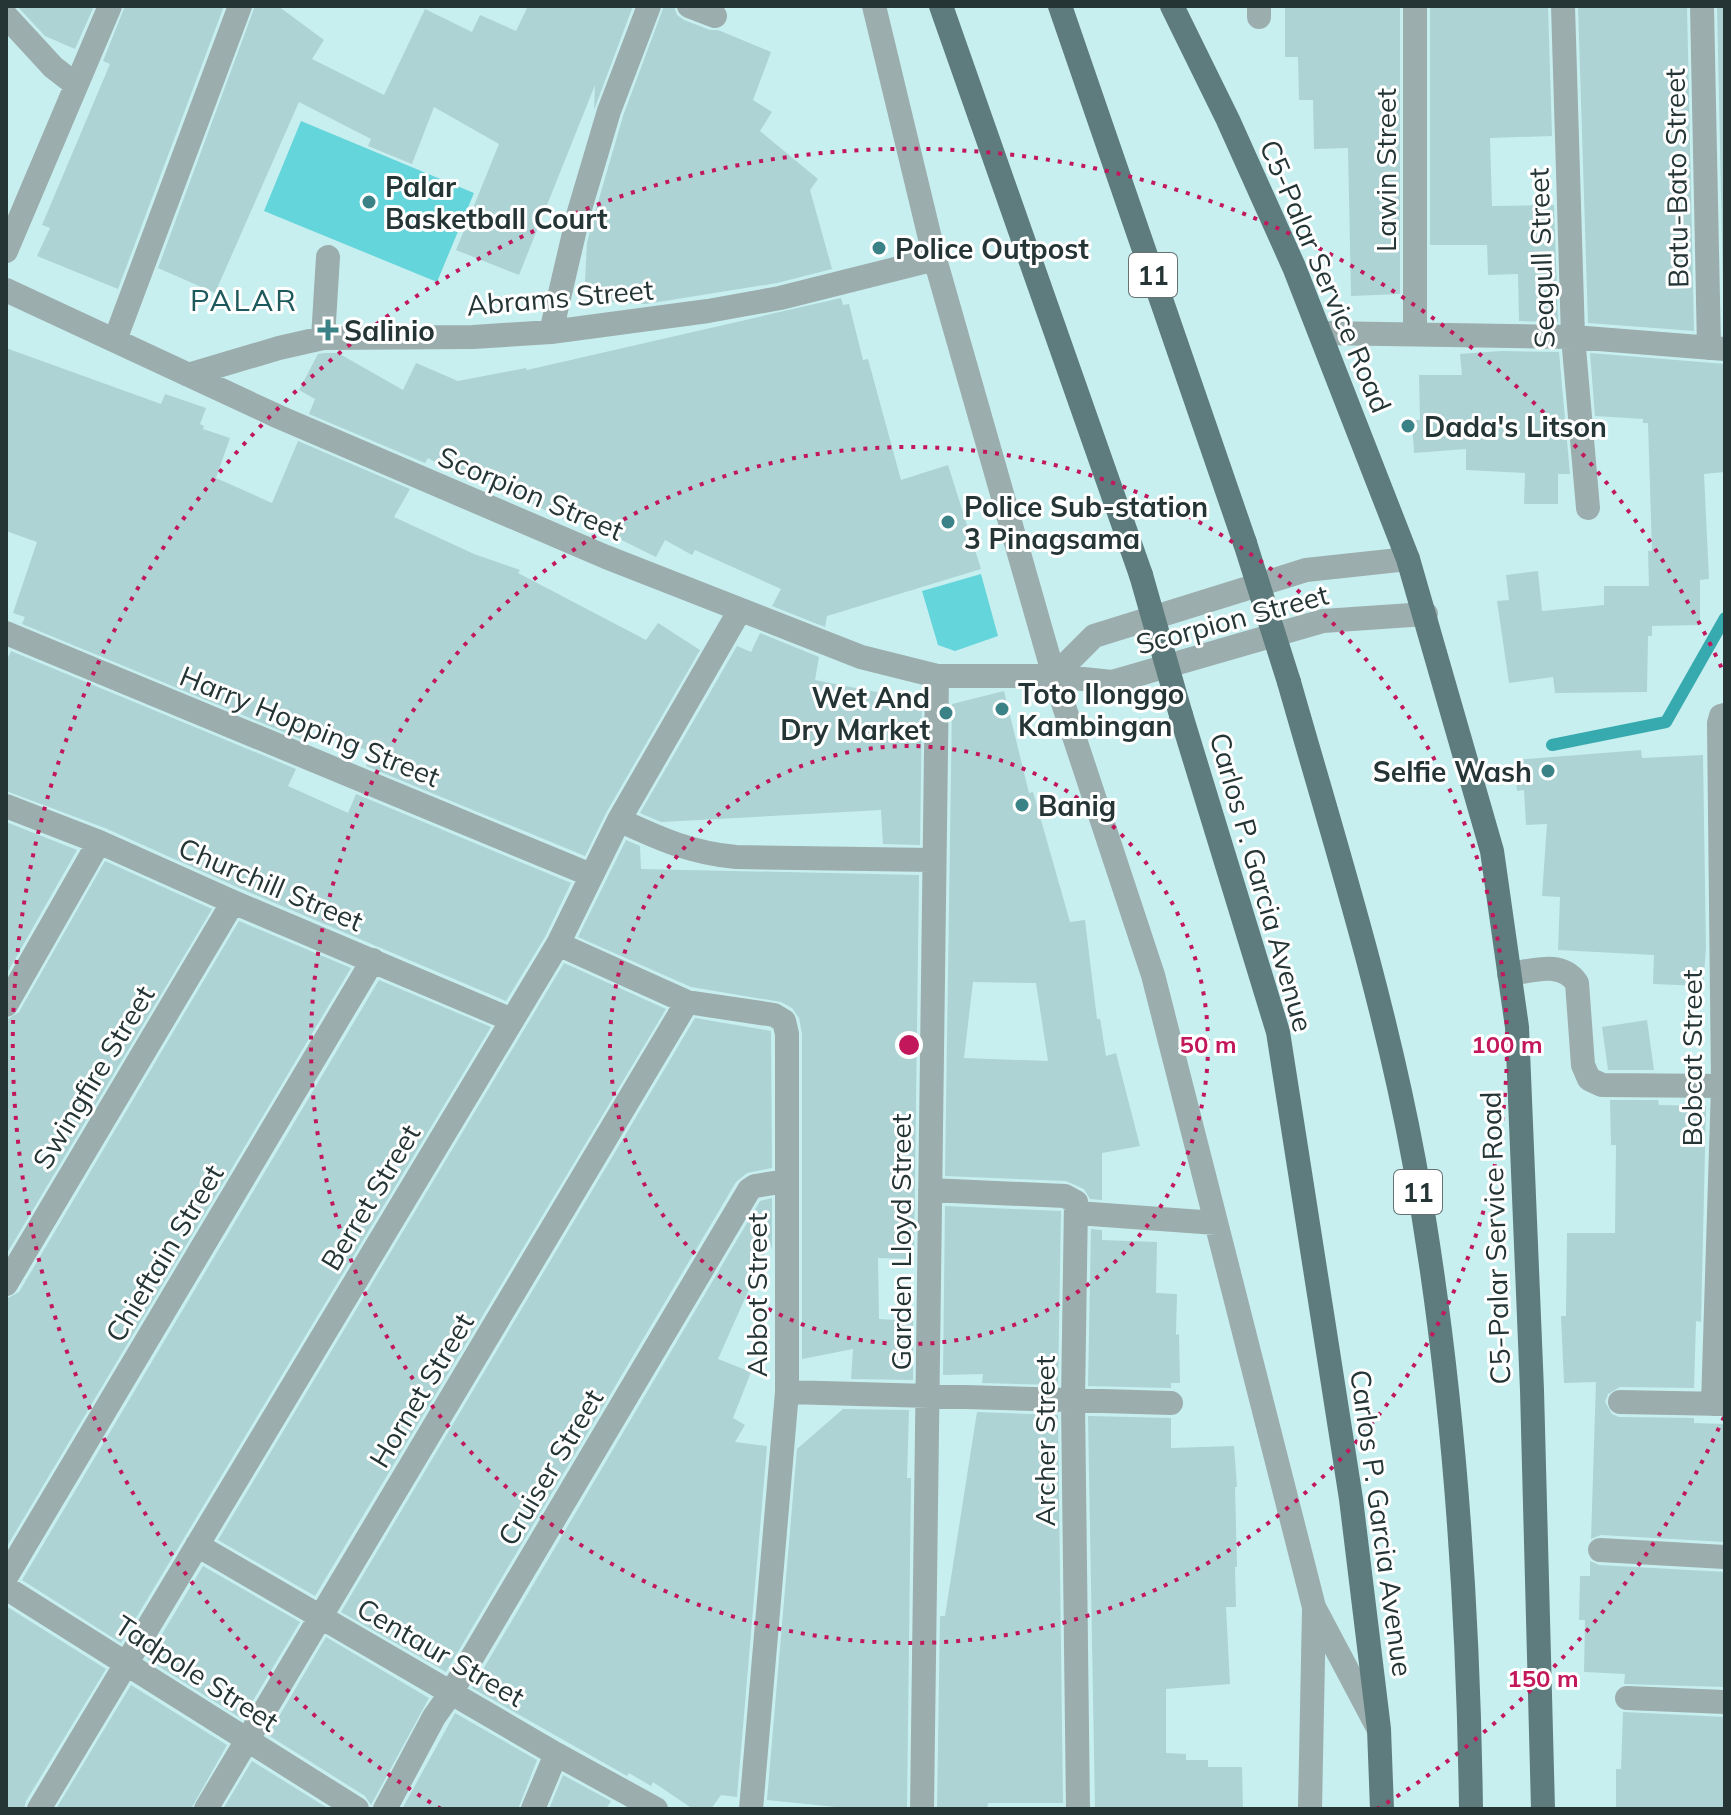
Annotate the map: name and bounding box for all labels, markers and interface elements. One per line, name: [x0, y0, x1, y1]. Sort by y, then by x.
street label: Batu-Bato Street: [1657, 68, 1695, 288]
street label: Lawin Street: [1368, 88, 1403, 252]
street label: C5-Palar Service Road: [1253, 134, 1399, 418]
street label: Seagull Street: [1520, 167, 1562, 349]
place label: Palar Basketball Court: [385, 169, 608, 236]
marker: Palar Basketball Court: [360, 193, 378, 211]
place label: Police Outpost: [895, 231, 1089, 266]
marker: Police Outpost: [870, 239, 888, 257]
road number: 11: [1129, 253, 1177, 297]
street label: Abrams Street: [465, 271, 655, 323]
district label: PALAR: [190, 281, 298, 319]
place label: Salinio: [344, 313, 435, 348]
marker: Salinio: [319, 321, 337, 339]
place label: Dada's Litson: [1424, 409, 1607, 444]
marker: Dada's Litson: [1399, 417, 1417, 435]
street label: Scorpion Street: [433, 438, 629, 548]
place label: Police Sub-station 3 Pinagsama: [964, 489, 1208, 556]
marker: Police Sub-station 3 Pinagsama: [939, 513, 957, 531]
street label: Scorpion Street: [1132, 576, 1332, 661]
street label: Harry Hopping Street: [175, 658, 445, 794]
place label: Toto Ilonggo Kambingan: [1018, 676, 1184, 743]
place label: Wet And Dry Market: [780, 680, 930, 747]
marker: Toto Ilonggo Kambingan: [993, 700, 1011, 718]
marker: Wet And Dry Market: [937, 704, 955, 722]
street label: Carlos P. Garcia Avenue: [1203, 728, 1321, 1036]
place label: Selfie Wash: [1373, 754, 1532, 789]
marker: Selfie Wash: [1539, 762, 1557, 780]
place label: Banig: [1038, 788, 1116, 823]
marker: Banig: [1013, 796, 1031, 814]
street label: Churchill Street: [174, 829, 369, 939]
street label: Bobcat Street: [1674, 969, 1709, 1146]
street label: Swingfire Street: [25, 979, 162, 1175]
text: 50 m: [1180, 1029, 1236, 1059]
text: 100 m: [1471, 1029, 1543, 1059]
centre of rings: [895, 1031, 923, 1059]
street label: C5-Palar Service Road: [1472, 1091, 1518, 1385]
street label: Garden Lloyd Street: [883, 1113, 918, 1370]
street label: Berret Street: [313, 1117, 427, 1276]
street label: Chieftain Street: [97, 1158, 231, 1348]
road number: 11: [1394, 1170, 1442, 1214]
street label: Abbot Street: [739, 1213, 774, 1377]
street label: Hornet Street: [361, 1306, 481, 1473]
street label: Archer Street: [1027, 1355, 1062, 1526]
street label: Carlos P. Garcia Avenue: [1343, 1367, 1421, 1679]
street label: Cruiser Street: [490, 1382, 610, 1552]
street label: Centaur Street: [351, 1590, 531, 1714]
street label: Tadpole Street: [109, 1607, 285, 1739]
text: 150 m: [1507, 1663, 1579, 1693]

